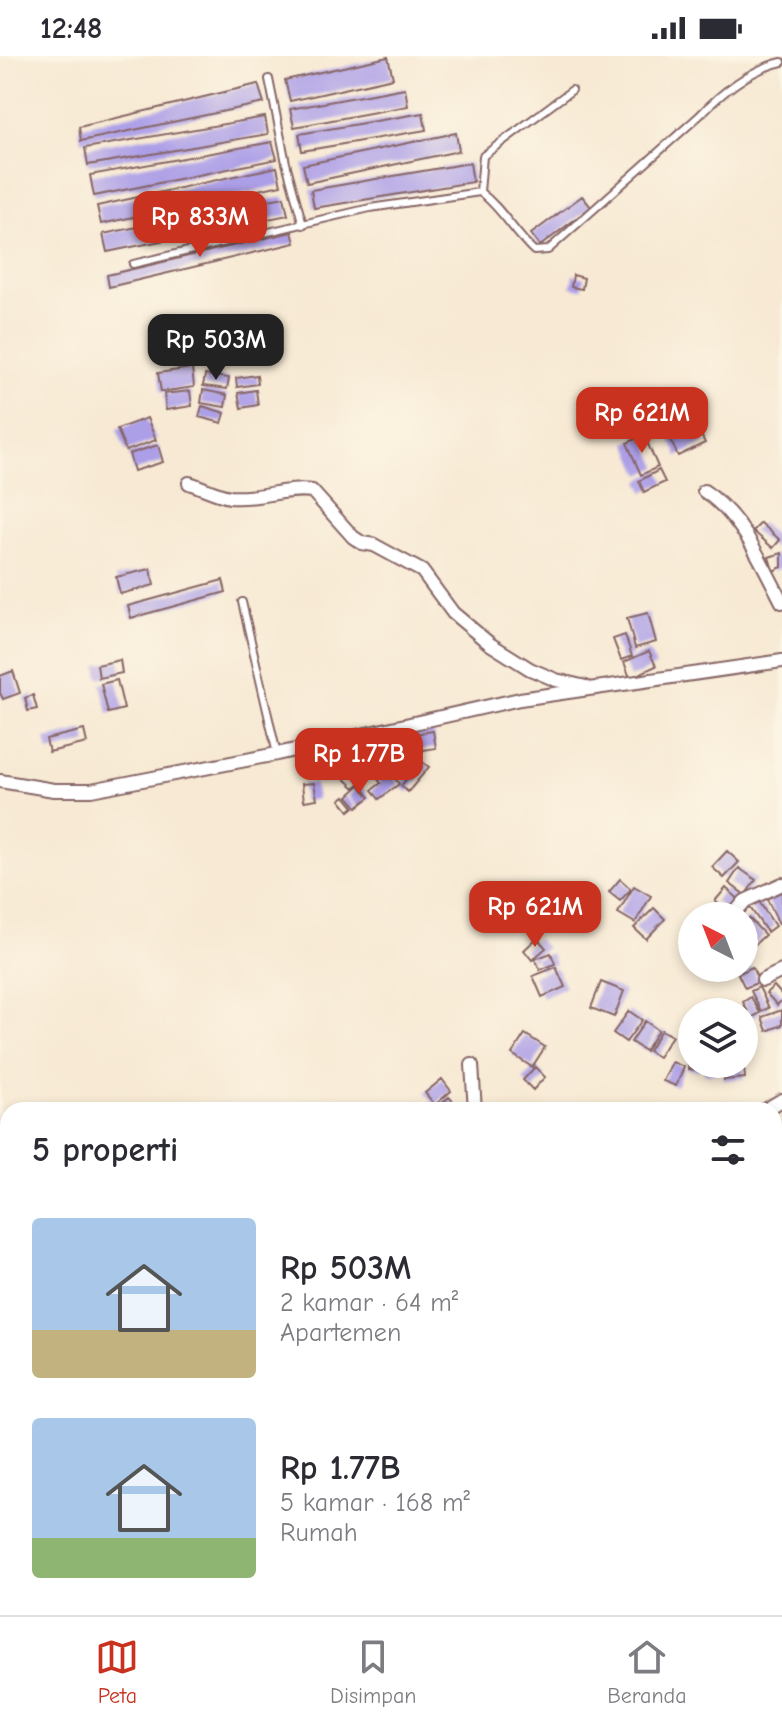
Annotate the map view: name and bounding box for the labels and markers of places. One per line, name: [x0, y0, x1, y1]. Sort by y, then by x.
pin: Rp 833M: [126, 191, 274, 259]
pin: Rp 503M: [142, 314, 290, 382]
pin: Rp 621M: [568, 387, 716, 455]
pin: Rp 1.77B: [276, 728, 442, 796]
pin: Rp 621M: [461, 881, 609, 949]

